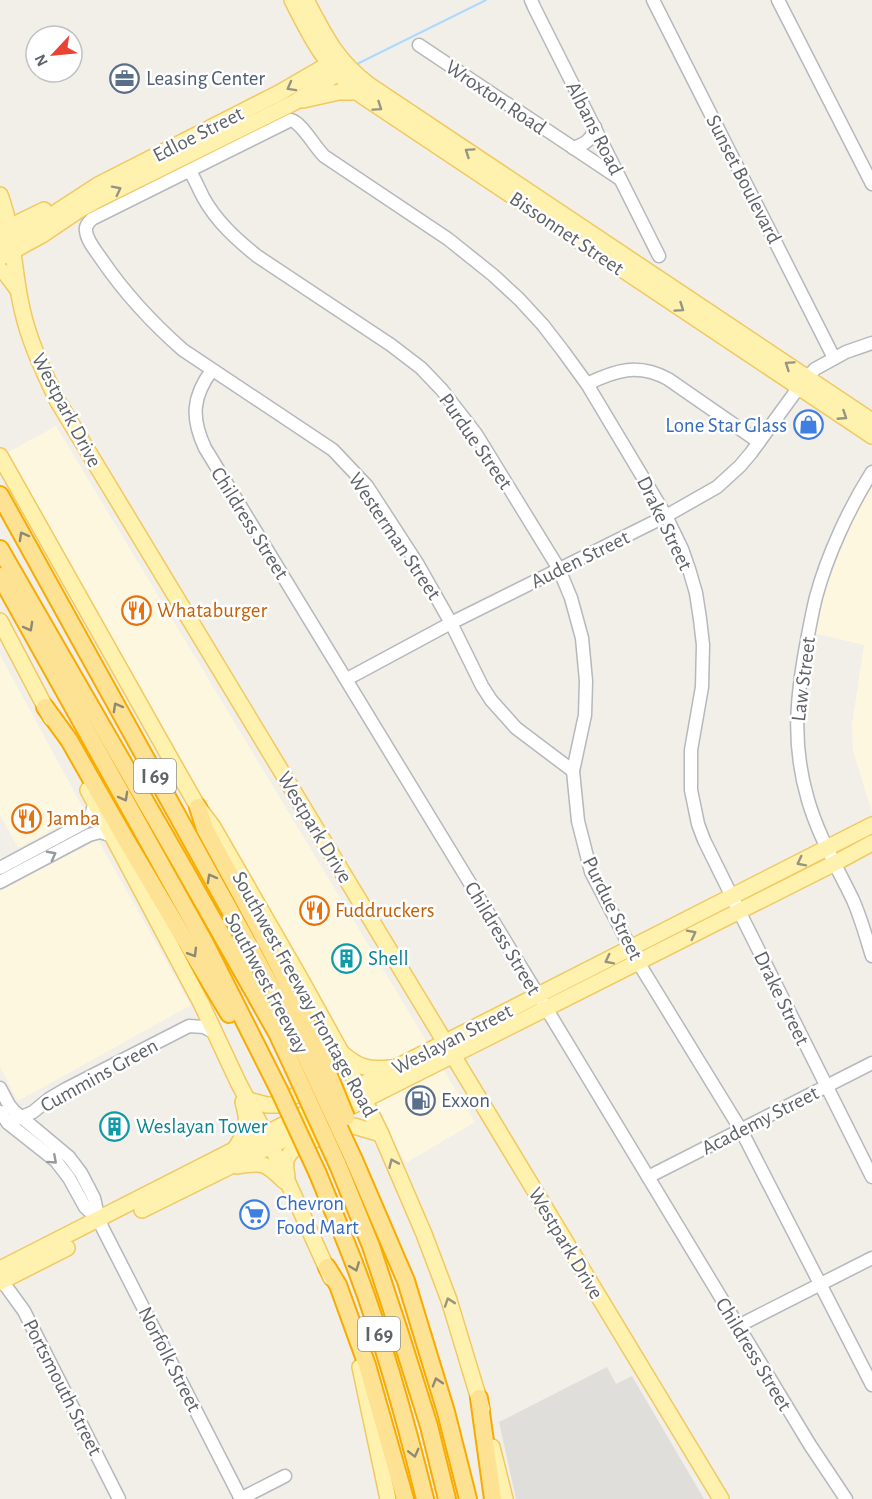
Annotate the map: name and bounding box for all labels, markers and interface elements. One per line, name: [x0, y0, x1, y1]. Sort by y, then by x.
north arrow: [24, 24, 84, 84]
text: N: [32, 52, 51, 69]
street label: Wroxton Road: [442, 56, 550, 139]
office icon: Leasing Center: [109, 62, 141, 94]
place label: Leasing Center: [146, 68, 265, 89]
street label: Albans Road: [562, 78, 627, 178]
one-way arrow: [287, 79, 297, 91]
one-way arrow: [372, 99, 383, 110]
street label: Edloe Street: [150, 103, 247, 166]
street label: Sunset Boulevard: [702, 111, 785, 247]
one-way arrow: [465, 148, 476, 159]
one-way arrow: [111, 186, 122, 197]
street label: Bissonnet Street: [506, 188, 628, 279]
one-way arrow: [674, 301, 685, 312]
street label: Westpark Drive: [28, 350, 105, 471]
one-way arrow: [784, 361, 795, 372]
street label: Purdue Street: [435, 389, 516, 493]
shop icon: Lone Star Glass: [792, 409, 824, 441]
one-way arrow: [836, 409, 847, 420]
place label: Lone Star Glass: [665, 415, 787, 436]
street label: Childress Street: [207, 463, 293, 583]
street label: Westerman Street: [344, 469, 445, 604]
street label: Drake Street: [633, 473, 696, 574]
street label: Auden Street: [528, 526, 633, 592]
one-way arrow: [19, 532, 30, 543]
restaurant icon: Whataburger: [120, 594, 152, 626]
place label: Whataburger: [157, 600, 268, 621]
one-way arrow: [21, 621, 33, 631]
street label: Law Street: [788, 635, 819, 723]
one-way arrow: [113, 703, 124, 713]
road number: I 69: [134, 759, 176, 793]
street label: Westpark Drive: [273, 768, 356, 887]
one-way arrow: [117, 791, 128, 801]
restaurant icon: Jamba: [10, 802, 42, 834]
place label: Jamba: [47, 808, 100, 829]
one-way arrow: [45, 851, 56, 862]
street label: Purdue Street: [579, 853, 647, 963]
one-way arrow: [796, 854, 807, 866]
street label: Southwest Freeway Frontage Road: [228, 868, 381, 1121]
one-way arrow: [207, 873, 219, 884]
street label: Childress Street: [461, 878, 545, 999]
restaurant icon: Fuddruckers: [298, 894, 330, 926]
place label: Fuddruckers: [335, 900, 435, 921]
street label: Southwest Freeway: [221, 909, 312, 1057]
one-way arrow: [686, 930, 697, 942]
building icon: Shell: [331, 942, 363, 974]
one-way arrow: [186, 947, 198, 958]
place label: Shell: [368, 948, 409, 969]
street label: Drake Street: [750, 948, 813, 1049]
one-way arrow: [605, 953, 615, 964]
street label: Weslayan Street: [389, 1000, 516, 1079]
street label: Cummins Green: [37, 1035, 162, 1116]
street label: Academy Street: [698, 1082, 822, 1159]
fuel station icon: Exxon: [404, 1084, 436, 1116]
place label: Exxon: [441, 1090, 490, 1111]
building icon: Weslayan Tower: [99, 1110, 131, 1142]
place label: Weslayan Tower: [136, 1116, 268, 1137]
one-way arrow: [46, 1153, 56, 1164]
one-way arrow: [388, 1159, 400, 1170]
street label: Westpark Drive: [524, 1184, 607, 1303]
place label: Chevron Food Mart: [276, 1193, 359, 1238]
supermarket icon: Chevron Food Mart: [239, 1199, 271, 1231]
one-way arrow: [348, 1261, 361, 1272]
street label: Childress Street: [712, 1294, 796, 1415]
one-way arrow: [444, 1297, 457, 1307]
street label: Norfolk Street: [134, 1303, 205, 1415]
street label: Portsmouth Street: [19, 1316, 106, 1459]
road number: I 69: [358, 1317, 400, 1351]
one-way arrow: [432, 1377, 444, 1388]
one-way arrow: [406, 1448, 419, 1458]

